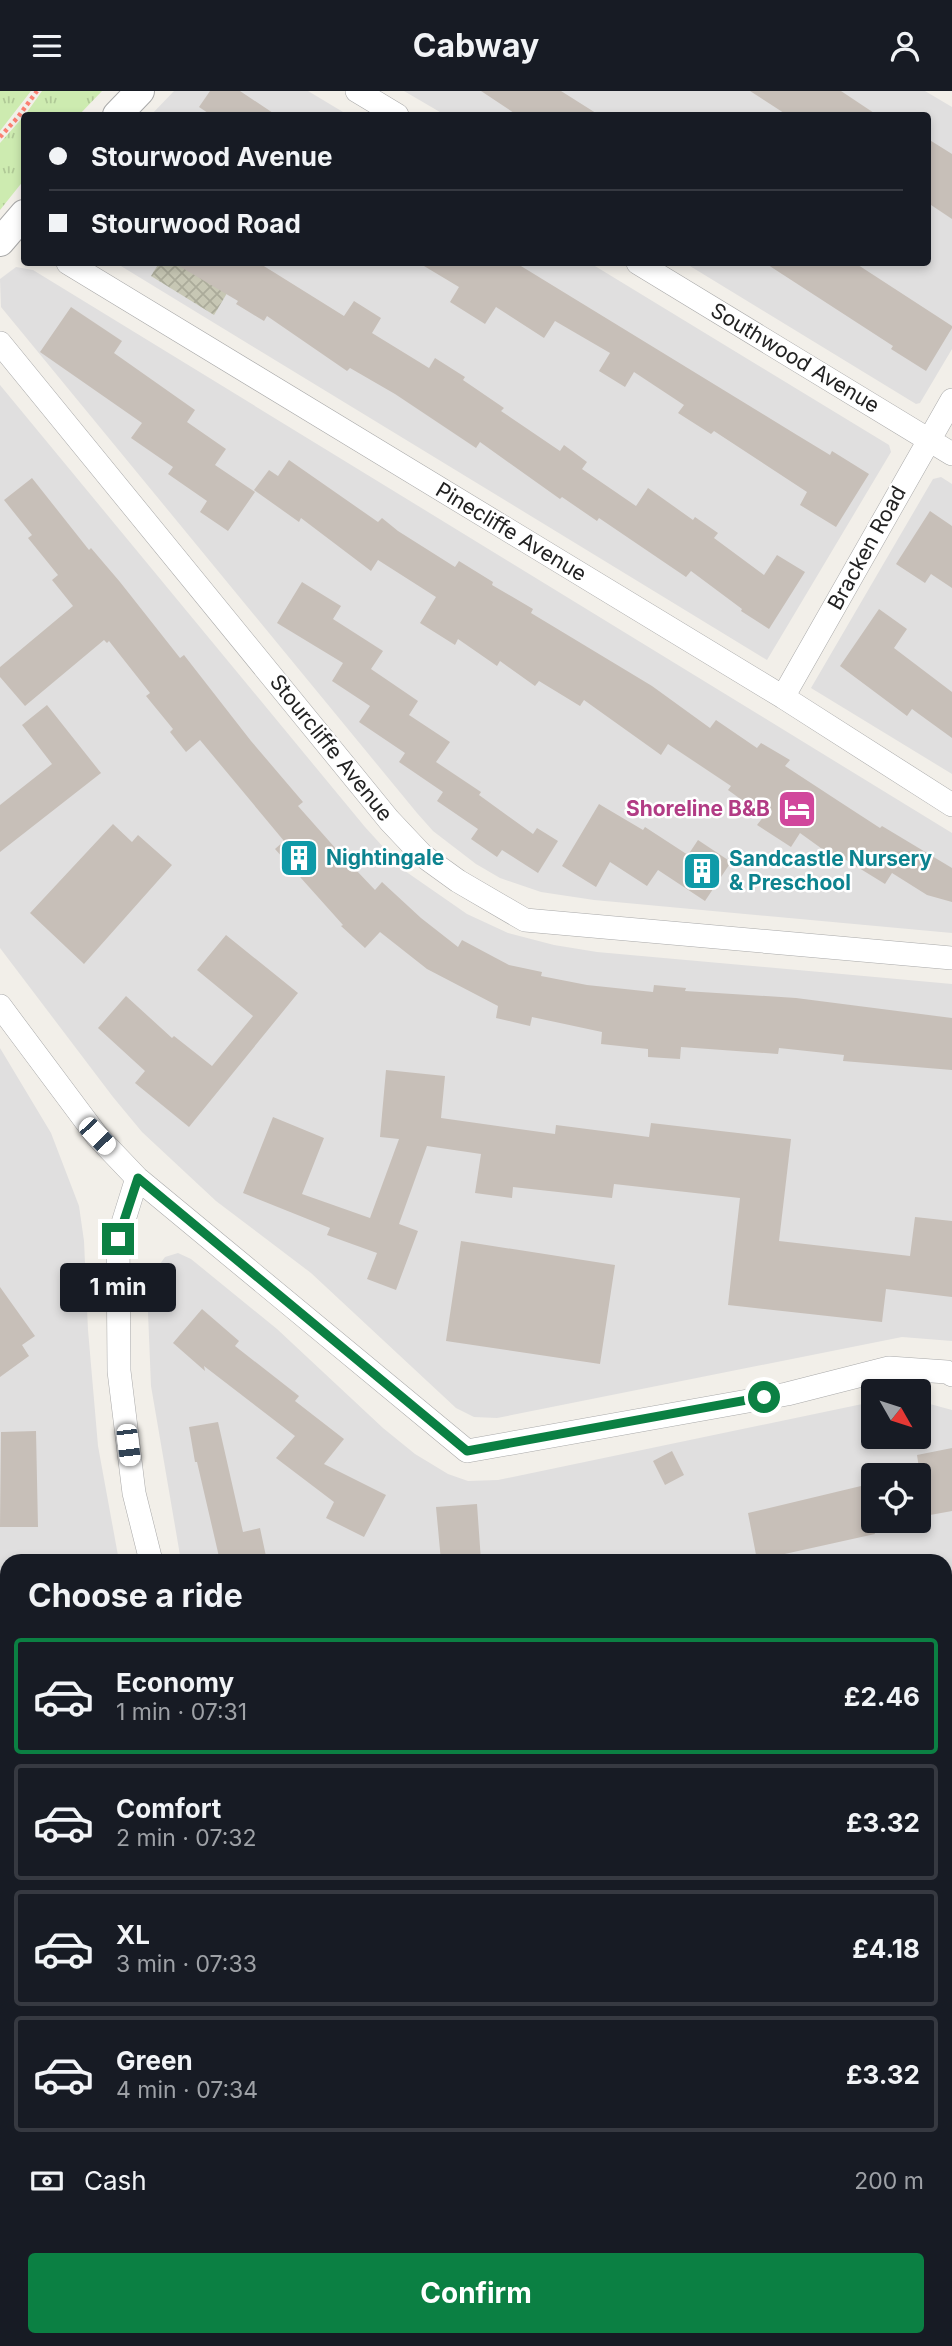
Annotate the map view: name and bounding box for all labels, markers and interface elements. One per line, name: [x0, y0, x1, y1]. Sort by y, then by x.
text: Cabway: [413, 26, 539, 65]
icon: menu: [28, 27, 66, 65]
icon: person: [886, 27, 924, 65]
text: Stourwood Avenue: [91, 141, 333, 172]
text: Stourwood Road: [91, 208, 301, 239]
street label: Southwood Avenue: [706, 297, 884, 418]
street label: Pinecliffe Avenue: [431, 477, 591, 586]
street label: Bracken Road: [822, 481, 911, 614]
street label: Stourcliffe Avenue: [265, 670, 398, 826]
hotel icon: Shoreline B&B: [776, 788, 818, 830]
place label: Shoreline B&B: [626, 796, 770, 821]
building icon: Nightingale: [278, 837, 320, 879]
place label: Nightingale: [326, 845, 444, 870]
place label: Sandcastle Nursery & Preschool: [729, 846, 932, 895]
building icon: Sandcastle Nursery & Preschool: [681, 850, 723, 892]
car: [75, 1114, 120, 1158]
route end: [102, 1223, 134, 1255]
callout: 1 min: [60, 1263, 176, 1313]
text: 1 min: [90, 1273, 146, 1301]
north arrow: [861, 1379, 931, 1449]
map controls: [861, 1379, 931, 1533]
route start: [748, 1381, 780, 1413]
car: [116, 1423, 141, 1467]
button: locate: [861, 1463, 931, 1533]
text: Choose a ride: [28, 1576, 243, 1615]
icon: car: [32, 1665, 95, 1728]
text: Economy: [116, 1667, 234, 1698]
text: £2.46: [844, 1681, 920, 1712]
text: 1 min · 07:31: [116, 1698, 247, 1726]
icon: car: [32, 1791, 95, 1854]
text: Comfort: [116, 1793, 221, 1824]
text: £3.32: [846, 1807, 920, 1838]
text: 2 min · 07:32: [116, 1824, 257, 1852]
icon: car: [32, 1917, 95, 1980]
text: XL: [116, 1919, 150, 1950]
text: £4.18: [852, 1933, 920, 1964]
text: 3 min · 07:33: [116, 1950, 257, 1978]
icon: car: [32, 2043, 95, 2106]
text: Green: [116, 2045, 193, 2076]
text: £3.32: [846, 2059, 920, 2090]
text: 4 min · 07:34: [116, 2076, 258, 2104]
icon: cash: [28, 2162, 66, 2200]
text: Cash: [84, 2165, 147, 2196]
text: 200 m: [854, 2167, 924, 2195]
button: Confirm: [28, 2253, 924, 2333]

